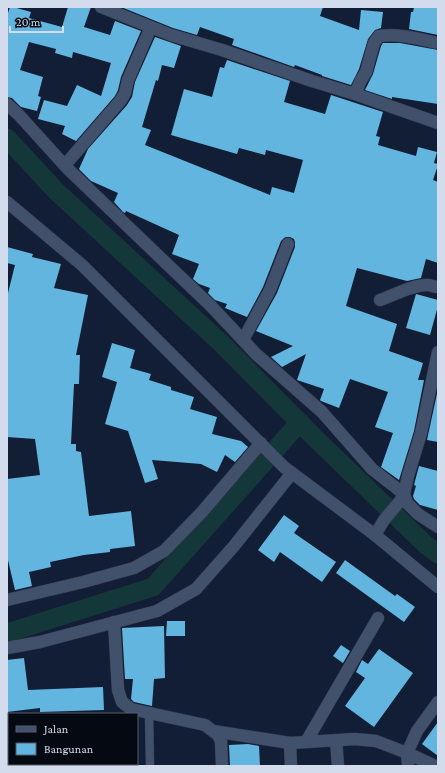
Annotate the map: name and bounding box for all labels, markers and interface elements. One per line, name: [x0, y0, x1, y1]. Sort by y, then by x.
scale bar: [10, 8, 63, 34]
text: 20 m: [16, 15, 41, 29]
legend: [8, 713, 138, 765]
text: Jalan: [43, 722, 69, 736]
text: Bangunan: [44, 742, 94, 756]

